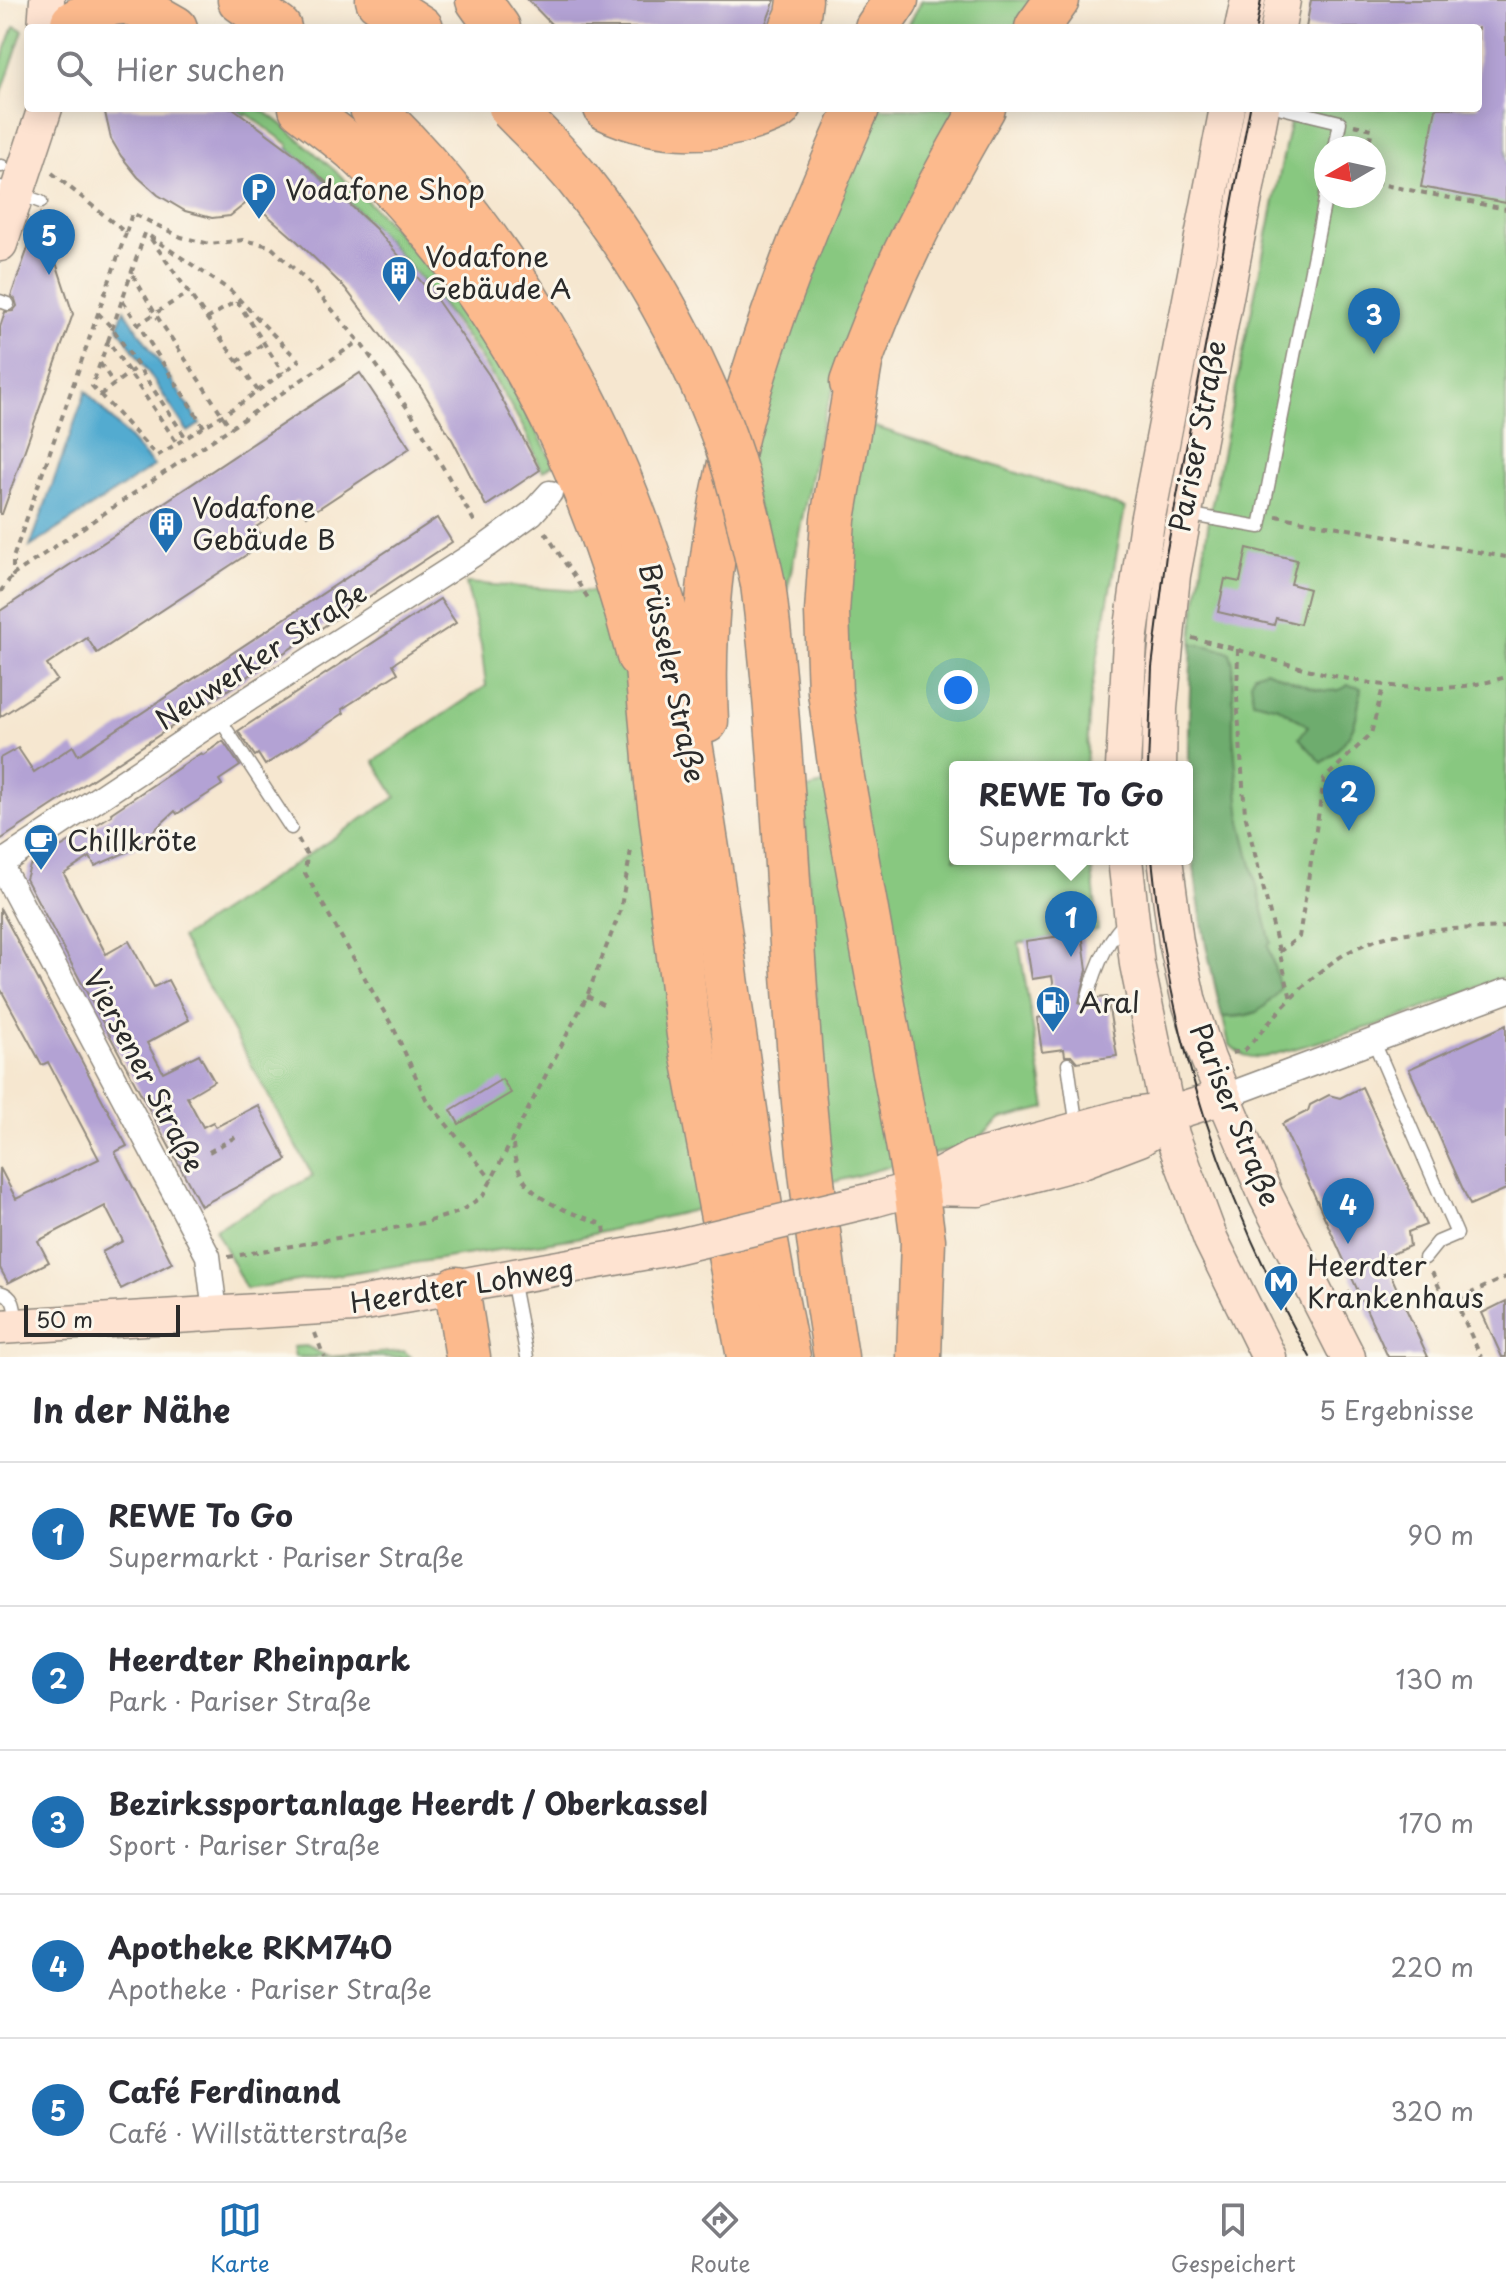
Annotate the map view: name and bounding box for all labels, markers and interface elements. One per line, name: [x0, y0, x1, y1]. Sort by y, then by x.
search box: [24, 24, 1482, 112]
icon: search: [52, 46, 96, 90]
text: Hier suchen: [116, 46, 285, 91]
north arrow: [1314, 136, 1386, 208]
place label: Vodafone Shop: [285, 167, 485, 210]
parking icon: Vodafone Shop: [240, 171, 278, 221]
pin: 5: [23, 209, 75, 275]
place label: Vodafone Gebäude A: [425, 234, 572, 309]
building icon: Vodafone Gebäude A: [380, 254, 418, 304]
pin: 3: [1348, 288, 1400, 354]
street label: Pariser Straße: [1157, 336, 1236, 535]
place label: Vodafone Gebäude B: [192, 485, 336, 560]
building icon: Vodafone Gebäude B: [147, 505, 185, 555]
street label: Brüsseler Straße: [629, 559, 718, 787]
street label: Neuwerker Straße: [146, 570, 374, 739]
your location: [938, 670, 978, 710]
popup: [949, 761, 1193, 865]
pin: 2: [1323, 765, 1375, 831]
text: REWE To Go: [979, 771, 1163, 816]
text: Supermarkt: [979, 816, 1129, 855]
place label: Chillkröte: [67, 818, 197, 861]
cafe icon: Chillkröte: [22, 822, 60, 872]
pin: 1: [1045, 891, 1097, 957]
street label: Viersener Straße: [74, 961, 217, 1180]
place label: Aral: [1079, 980, 1140, 1023]
fuel station icon: Aral: [1034, 984, 1072, 1034]
street label: Pariser Straße: [1180, 1016, 1293, 1213]
pin: 4: [1322, 1178, 1374, 1244]
place label: Heerdter Krankenhaus: [1307, 1243, 1484, 1318]
street label: Heerdter Lohweg: [347, 1246, 577, 1323]
metro station icon: Heerdter Krankenhaus: [1262, 1263, 1300, 1313]
scale bar: [24, 1301, 180, 1337]
text: 50 m: [36, 1302, 93, 1335]
text: In der Nähe: [32, 1383, 230, 1435]
text: 5 Ergebnisse: [1319, 1390, 1474, 1429]
text: REWE To Go: [108, 1492, 293, 1537]
text: 1: [52, 1515, 64, 1554]
text: 90 m: [1407, 1515, 1474, 1554]
text: Supermarkt · Pariser Straße: [108, 1537, 464, 1576]
text: Heerdter Rheinpark: [108, 1636, 410, 1681]
text: 2: [49, 1659, 67, 1698]
text: 130 m: [1395, 1659, 1474, 1698]
text: Park · Pariser Straße: [108, 1681, 371, 1720]
text: Bezirkssportanlage Heerdt / Oberkassel: [108, 1780, 708, 1825]
text: 3: [49, 1803, 67, 1842]
text: 170 m: [1399, 1803, 1474, 1842]
text: Sport · Pariser Straße: [108, 1825, 380, 1864]
text: Apotheke RKM740: [108, 1924, 392, 1969]
text: 4: [49, 1947, 67, 1986]
text: 220 m: [1390, 1947, 1474, 1986]
text: Apotheke · Pariser Straße: [108, 1969, 432, 2008]
text: Café Ferdinand: [108, 2068, 341, 2113]
text: 5: [50, 2091, 66, 2130]
text: 320 m: [1390, 2091, 1474, 2130]
text: Café · Willstätterstraße: [108, 2113, 408, 2152]
tab: Karte: [210, 2198, 270, 2279]
tab: Route: [690, 2198, 750, 2279]
tab: Gespeichert: [1171, 2198, 1296, 2279]

